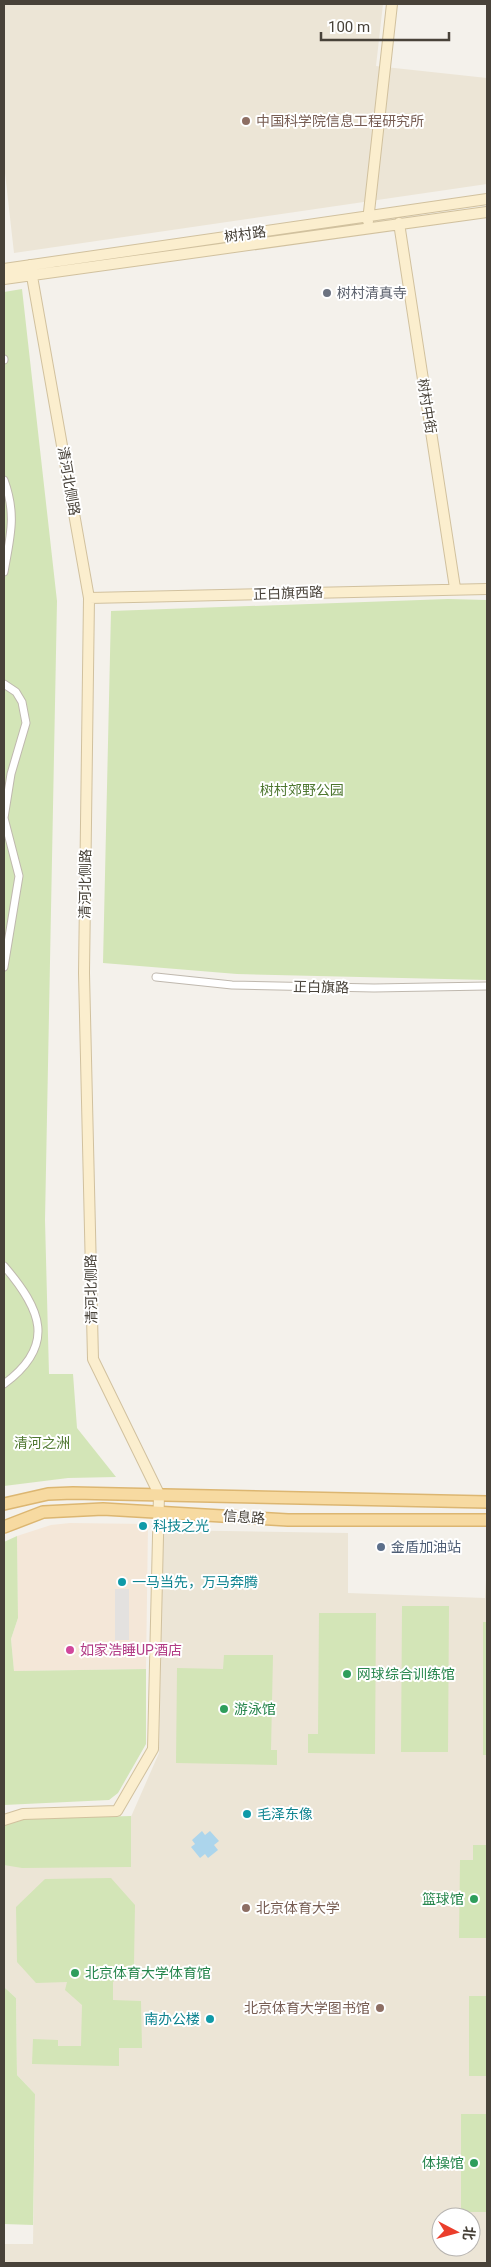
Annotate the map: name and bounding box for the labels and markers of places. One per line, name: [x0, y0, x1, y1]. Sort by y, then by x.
place label: 中国科学院信息工程研究所: [256, 113, 424, 129]
marker: 中国科学院信息工程研究所: [240, 115, 252, 127]
place label: 树村清真寺: [337, 285, 407, 301]
marker: 树村清真寺: [321, 287, 333, 299]
place label: 科技之光: [153, 1518, 209, 1534]
marker: 科技之光: [137, 1520, 149, 1532]
place label: 金盾加油站: [391, 1539, 461, 1555]
marker: 金盾加油站: [375, 1541, 387, 1553]
place label: 一马当先，万马奔腾: [132, 1574, 258, 1590]
marker: 一马当先，万马奔腾: [116, 1576, 128, 1588]
place label: 如家浩睡UP酒店: [80, 1642, 182, 1658]
marker: 如家浩睡UP酒店: [64, 1644, 76, 1656]
place label: 网球综合训练馆: [357, 1666, 455, 1682]
marker: 网球综合训练馆: [341, 1668, 353, 1680]
place label: 游泳馆: [234, 1701, 276, 1717]
marker: 游泳馆: [218, 1703, 230, 1715]
place label: 毛泽东像: [257, 1806, 313, 1822]
marker: 毛泽东像: [241, 1808, 253, 1820]
place label: 篮球馆: [422, 1891, 464, 1907]
marker: 篮球馆: [468, 1893, 480, 1905]
place label: 北京体育大学: [256, 1900, 340, 1916]
marker: 北京体育大学: [240, 1902, 252, 1914]
place label: 北京体育大学体育馆: [85, 1965, 211, 1981]
marker: 北京体育大学体育馆: [69, 1967, 81, 1979]
place label: 北京体育大学图书馆: [244, 2000, 370, 2016]
marker: 北京体育大学图书馆: [374, 2002, 386, 2014]
place label: 南办公楼: [144, 2011, 200, 2027]
marker: 南办公楼: [204, 2013, 216, 2025]
place label: 体操馆: [422, 2155, 464, 2171]
marker: 体操馆: [468, 2157, 480, 2169]

